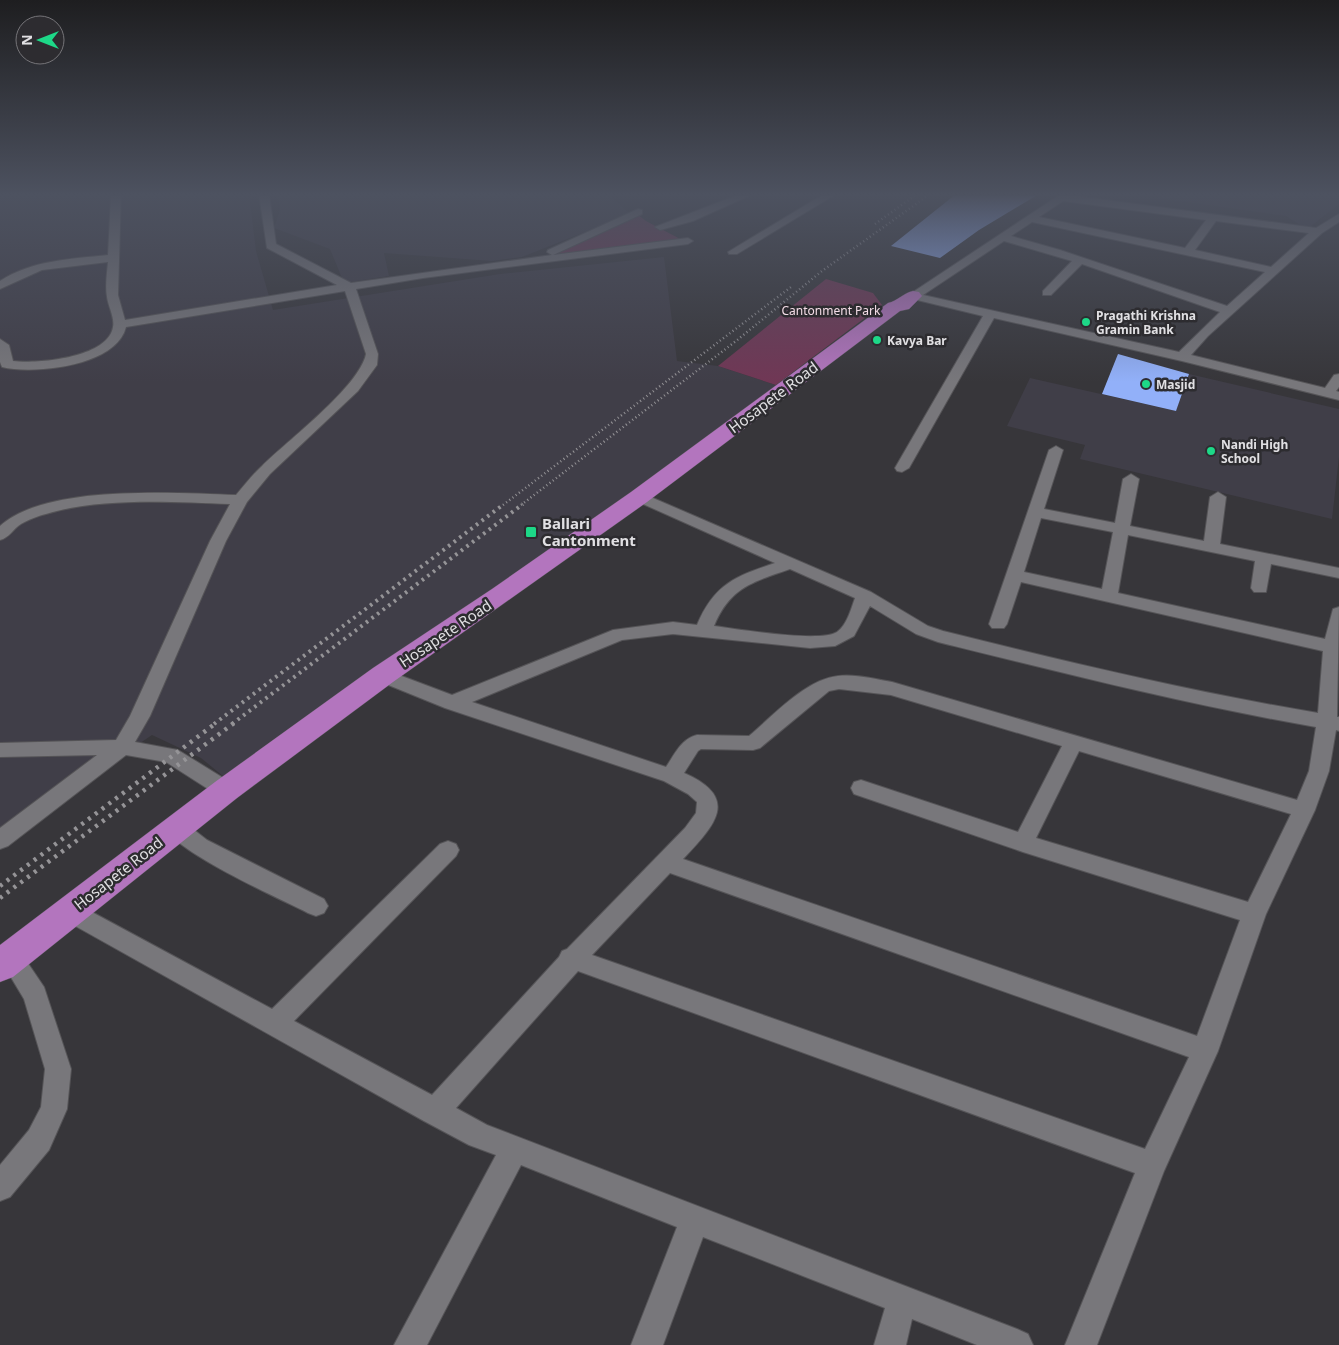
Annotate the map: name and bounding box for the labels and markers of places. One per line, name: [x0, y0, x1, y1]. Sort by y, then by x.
place label: Pragathi Krishna Gramin Bank: [1096, 307, 1196, 338]
marker: Pragathi Krishna Gramin Bank: [1080, 316, 1092, 328]
place label: Kavya Bar: [887, 332, 947, 349]
marker: Kavya Bar: [871, 334, 883, 346]
place label: Masjid: [1156, 376, 1195, 393]
marker: Masjid: [1140, 378, 1152, 390]
place label: Nandi High School: [1221, 436, 1288, 467]
marker: Nandi High School: [1205, 445, 1217, 457]
place label: Ballari Cantonment: [542, 513, 636, 550]
marker: Ballari Cantonment: [524, 525, 538, 539]

